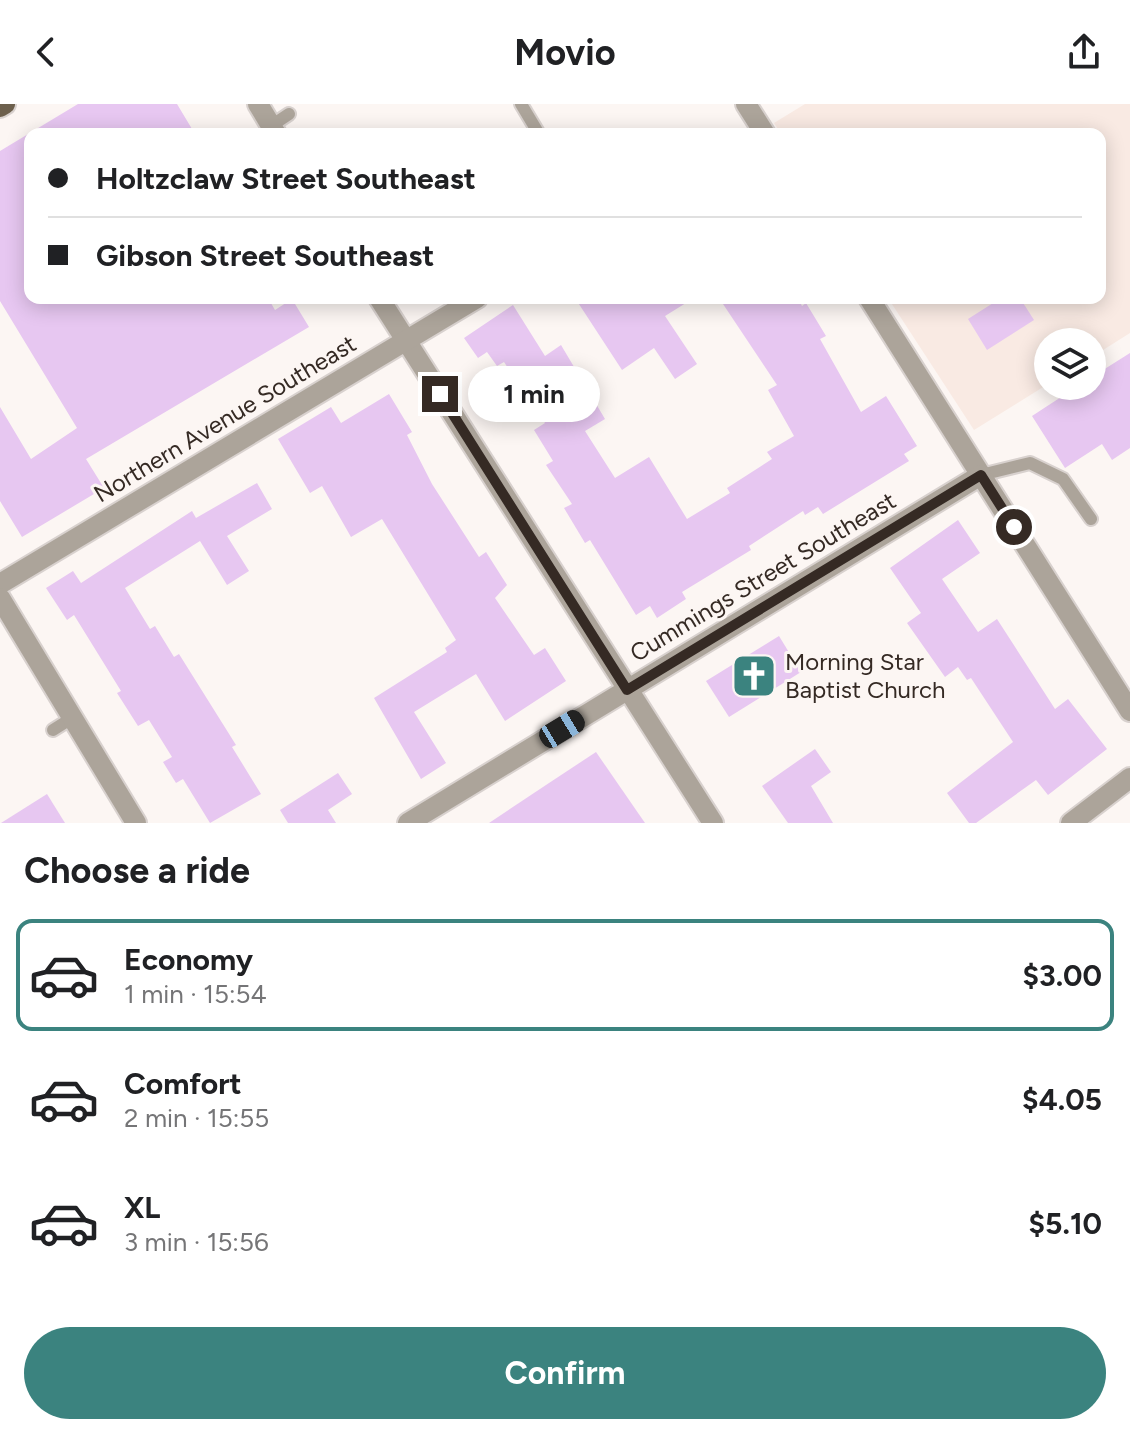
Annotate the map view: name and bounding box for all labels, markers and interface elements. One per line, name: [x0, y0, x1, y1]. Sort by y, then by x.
icon: back: [24, 30, 68, 74]
icon: share: [1062, 30, 1106, 74]
text: Movio: [514, 31, 616, 74]
text: Holtzclaw Street Southeast: [96, 160, 476, 197]
text: Gibson Street Southeast: [96, 237, 434, 274]
map controls: [1034, 328, 1106, 400]
button: layers: [1034, 328, 1106, 400]
street label: Northern Avenue Southeast: [88, 329, 361, 508]
callout: 1 min: [468, 366, 600, 422]
route end: [422, 376, 458, 412]
text: 1 min: [503, 378, 565, 410]
street label: Cummings Street Southeast: [625, 486, 901, 668]
route start: [996, 509, 1032, 545]
place label: Morning Star Baptist Church: [785, 647, 946, 704]
church icon: Morning Star Baptist Church: [730, 652, 778, 700]
car: [535, 706, 589, 752]
text: Choose a ride: [24, 849, 250, 892]
icon: car: [28, 939, 100, 1011]
text: Economy: [124, 941, 253, 978]
text: $3.00: [1022, 957, 1102, 994]
text: 1 min · 15:54: [124, 978, 267, 1010]
icon: car: [28, 1063, 100, 1135]
text: Comfort: [124, 1065, 242, 1102]
text: $4.05: [1022, 1081, 1102, 1118]
text: 2 min · 15:55: [124, 1102, 269, 1134]
icon: car: [28, 1187, 100, 1259]
text: XL: [124, 1189, 160, 1226]
text: $5.10: [1028, 1205, 1102, 1242]
text: 3 min · 15:56: [124, 1226, 269, 1258]
button: Confirm: [24, 1327, 1106, 1419]

